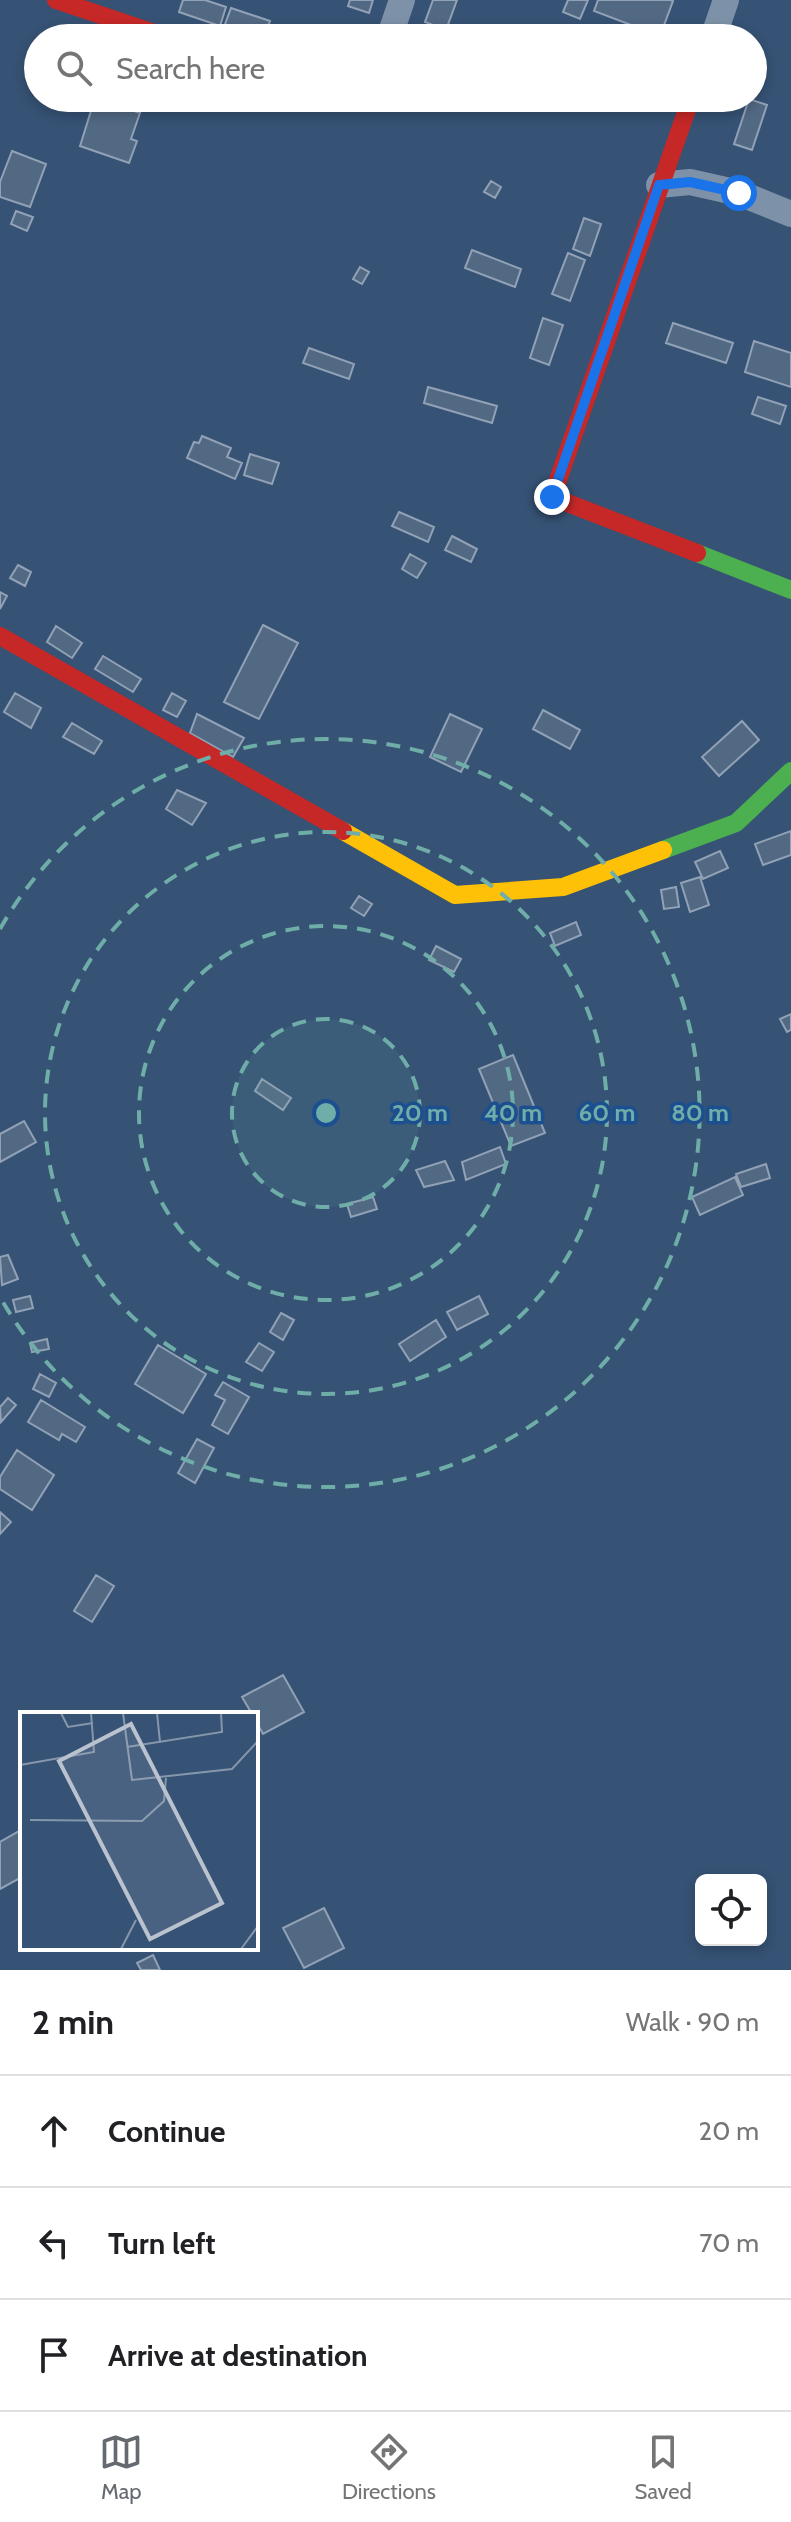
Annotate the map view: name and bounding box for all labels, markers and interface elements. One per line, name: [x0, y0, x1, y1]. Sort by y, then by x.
search box: [24, 24, 767, 112]
icon: search: [52, 46, 96, 90]
text: Search here: [116, 50, 265, 87]
route start: [721, 175, 757, 211]
route end: [534, 479, 570, 515]
text: 20 m: [392, 1098, 448, 1127]
text: 40 m: [484, 1098, 542, 1127]
text: 60 m: [579, 1098, 635, 1127]
text: 80 m: [671, 1098, 729, 1127]
centre of rings: [312, 1099, 340, 1127]
inset map: [20, 1712, 258, 1950]
map controls: [695, 1874, 767, 1946]
button: locate: [695, 1874, 767, 1946]
text: 2 min: [32, 2001, 114, 2043]
text: Walk · 90 m: [626, 2006, 759, 2038]
icon: ahead: [32, 2109, 76, 2153]
text: Continue: [108, 2113, 225, 2150]
text: 20 m: [699, 2115, 759, 2147]
icon: left: [32, 2221, 76, 2265]
text: Turn left: [108, 2225, 216, 2262]
text: 70 m: [699, 2227, 759, 2259]
icon: arrive: [32, 2333, 76, 2377]
text: Arrive at destination: [108, 2337, 368, 2374]
tab: Map: [99, 2430, 143, 2505]
tab: Directions: [342, 2430, 436, 2505]
tab: Saved: [635, 2430, 692, 2505]

